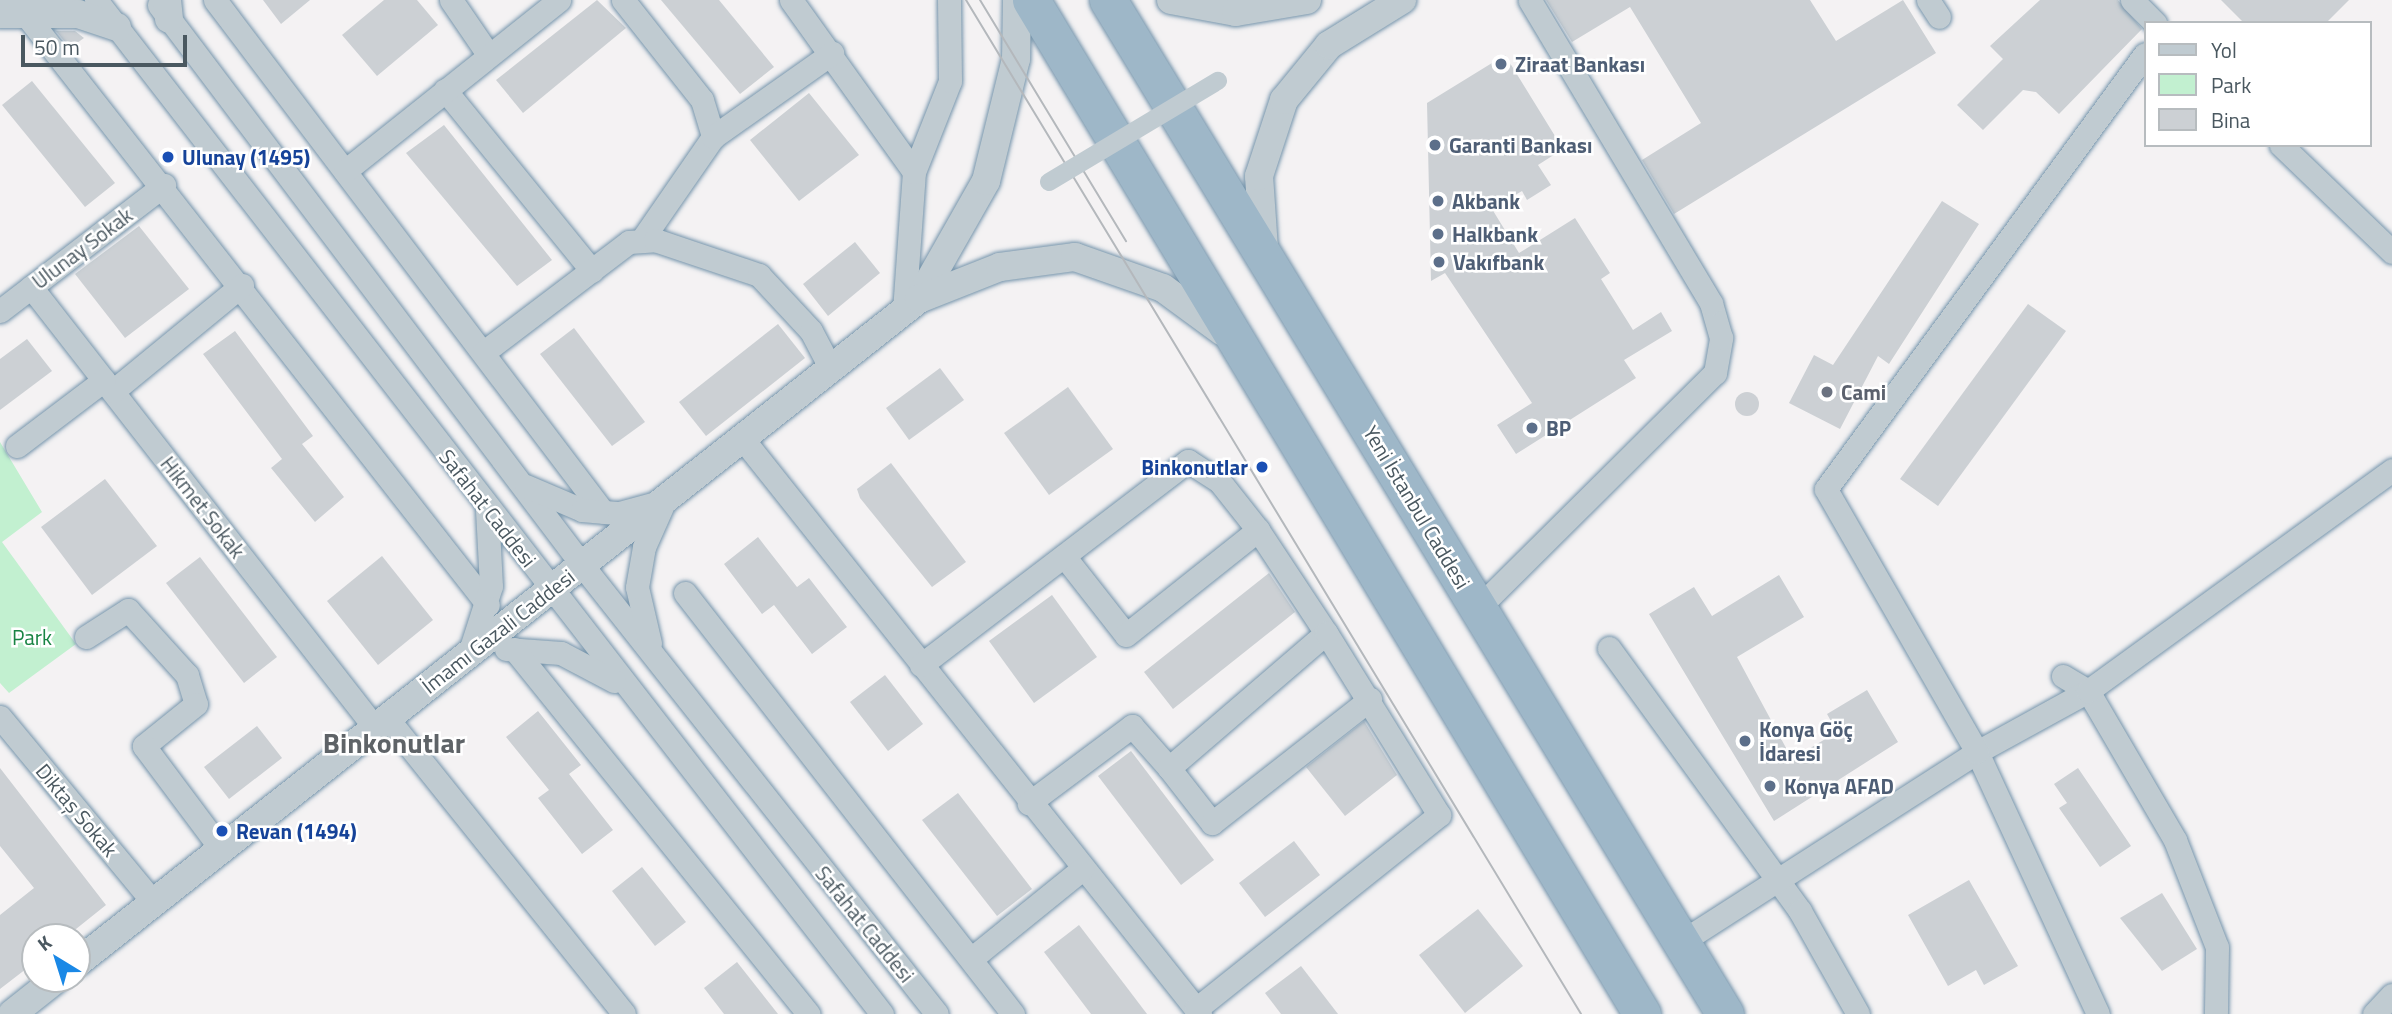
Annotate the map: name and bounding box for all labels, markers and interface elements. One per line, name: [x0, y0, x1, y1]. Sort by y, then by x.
scale bar: [24, 21, 191, 65]
legend: [2144, 21, 2371, 147]
text: 50 m: [34, 31, 80, 63]
text: Yol: [2211, 34, 2237, 66]
place label: Ziraat Bankası: [1515, 51, 1645, 77]
marker: Ziraat Bankası: [1493, 56, 1509, 72]
text: Park: [2211, 69, 2251, 101]
text: Bina: [2211, 104, 2250, 136]
place label: Garanti Bankası: [1449, 132, 1592, 158]
marker: Garanti Bankası: [1427, 137, 1443, 153]
place label: Ulunay (1495): [182, 144, 310, 170]
marker: Ulunay (1495): [160, 149, 176, 165]
place label: Akbank: [1452, 188, 1520, 214]
marker: Akbank: [1430, 193, 1446, 209]
street label: Ulunay Sokak: [27, 202, 137, 294]
place label: Halkbank: [1452, 221, 1538, 247]
marker: Halkbank: [1430, 226, 1446, 242]
place label: Vakıfbank: [1453, 249, 1544, 275]
marker: Vakıfbank: [1431, 254, 1447, 270]
place label: Cami: [1841, 379, 1886, 405]
marker: Cami: [1819, 384, 1835, 400]
place label: BP: [1546, 415, 1571, 441]
marker: BP: [1524, 420, 1540, 436]
street label: Yeni İstanbul Caddesi: [1358, 421, 1476, 593]
street label: Safahat Caddesi: [434, 444, 542, 572]
street label: Hikmet Sokak: [156, 451, 250, 563]
place label: Binkonutlar: [1141, 454, 1248, 480]
marker: Binkonutlar: [1254, 459, 1270, 475]
street label: İmamı Gazali Caddesi: [417, 564, 579, 698]
park label: Park: [12, 624, 52, 650]
place label: Konya Göç İdaresi: [1759, 716, 1853, 766]
district label: Binkonutlar: [323, 726, 465, 760]
marker: Konya Göç İdaresi: [1737, 733, 1753, 749]
street label: Diktaş Sokak: [31, 758, 123, 862]
place label: Konya AFAD: [1784, 773, 1894, 799]
marker: Konya AFAD: [1762, 778, 1778, 794]
place label: Revan (1494): [236, 818, 357, 844]
marker: Revan (1494): [214, 823, 230, 839]
street label: Safahat Caddesi: [810, 861, 920, 987]
north arrow: [21, 923, 91, 993]
text: K: [31, 928, 57, 958]

